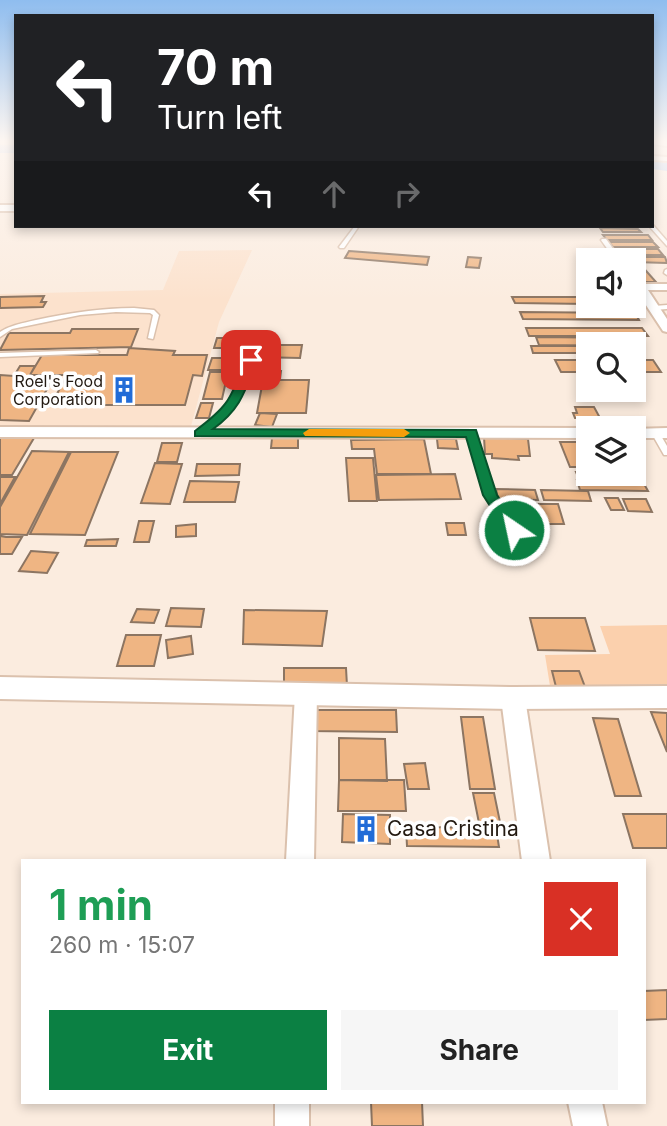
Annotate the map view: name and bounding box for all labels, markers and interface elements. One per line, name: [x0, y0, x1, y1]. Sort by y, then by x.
text: 70 m: [157, 38, 274, 97]
icon: left: [42, 42, 133, 133]
text: Turn left: [157, 98, 282, 137]
icon: left: [242, 175, 280, 213]
icon: ahead: [315, 175, 353, 213]
icon: right: [388, 175, 426, 213]
map controls: [576, 248, 646, 486]
button: sound: [576, 248, 646, 318]
pin: [221, 330, 281, 390]
button: search: [576, 332, 646, 402]
icon: arrive: [232, 341, 270, 379]
place label: Roel's Food Corporation: [13, 371, 103, 409]
building icon: Roel's Food Corporation: [109, 375, 139, 405]
button: layers: [576, 416, 646, 486]
position arrow: [477, 493, 551, 567]
building icon: Casa Cristina: [351, 814, 381, 844]
place label: Casa Cristina: [387, 816, 519, 841]
text: 1 min: [49, 879, 153, 930]
button: close: [544, 882, 618, 956]
text: 260 m · 15:07: [49, 931, 195, 959]
button: Exit: [49, 1010, 327, 1090]
button: Share: [341, 1010, 618, 1090]

